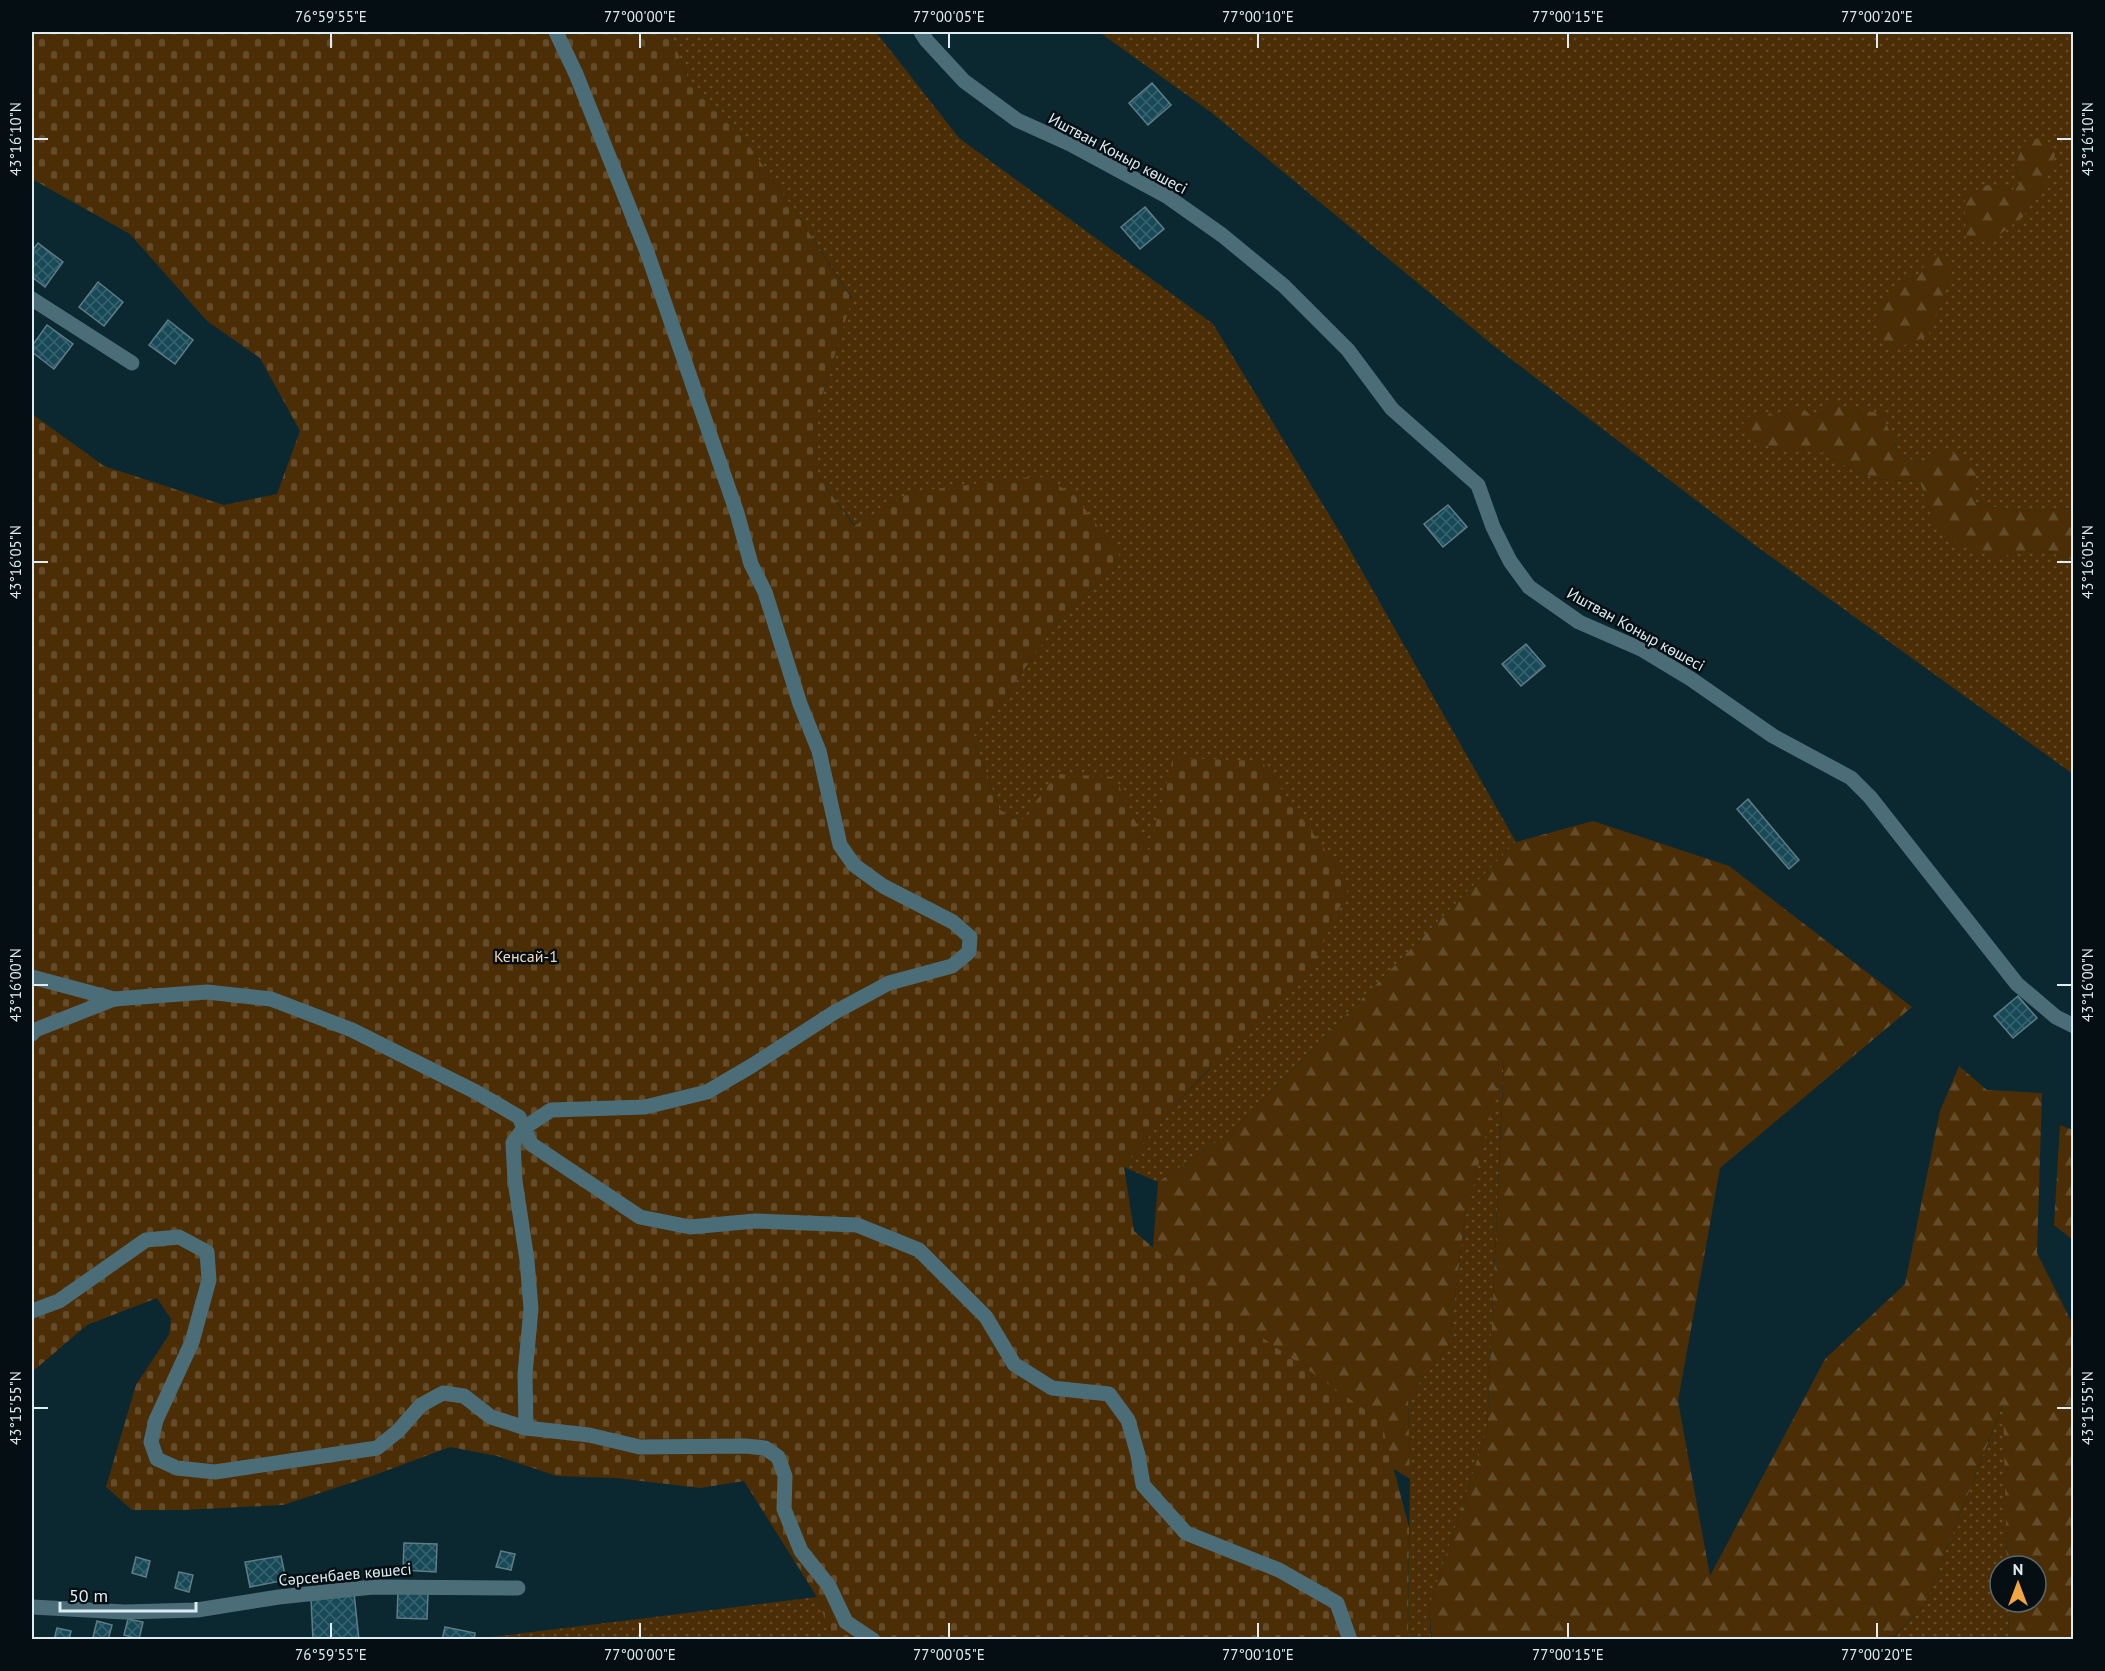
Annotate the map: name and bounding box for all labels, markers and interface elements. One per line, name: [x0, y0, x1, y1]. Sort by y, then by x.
text: 76°59'55"E: [295, 7, 367, 26]
text: 77°00'00"E: [604, 7, 676, 26]
text: 77°00'05"E: [913, 7, 985, 26]
text: 77°00'10"E: [1222, 7, 1294, 26]
text: 77°00'15"E: [1532, 7, 1604, 26]
text: 77°00'20"E: [1841, 7, 1913, 26]
text: 43°16'10"N: [6, 102, 25, 176]
text: 43°16'10"N: [2078, 102, 2097, 176]
street label: Иштван Коныр көшесі: [1045, 108, 1191, 198]
text: 43°16'05"N: [6, 525, 25, 599]
text: 43°16'05"N: [2078, 525, 2097, 599]
street label: Иштван Коныр көшесі: [1564, 583, 1708, 675]
park label: Кенсай-1: [494, 946, 558, 966]
text: 43°16'00"N: [6, 948, 25, 1022]
text: 43°16'00"N: [2078, 948, 2097, 1022]
text: 43°15'55"N: [6, 1371, 25, 1445]
text: 43°15'55"N: [2078, 1371, 2097, 1445]
north arrow: [1988, 1554, 2048, 1614]
street label: Сәрсенбаев көшесі: [278, 1558, 412, 1590]
text: N: [2013, 1559, 2023, 1579]
scale bar: [60, 1575, 196, 1613]
text: 50 m: [69, 1584, 108, 1607]
text: 76°59'55"E: [295, 1645, 367, 1664]
text: 77°00'00"E: [604, 1645, 676, 1664]
text: 77°00'05"E: [913, 1645, 985, 1664]
text: 77°00'10"E: [1222, 1645, 1294, 1664]
text: 77°00'15"E: [1532, 1645, 1604, 1664]
text: 77°00'20"E: [1841, 1645, 1913, 1664]

